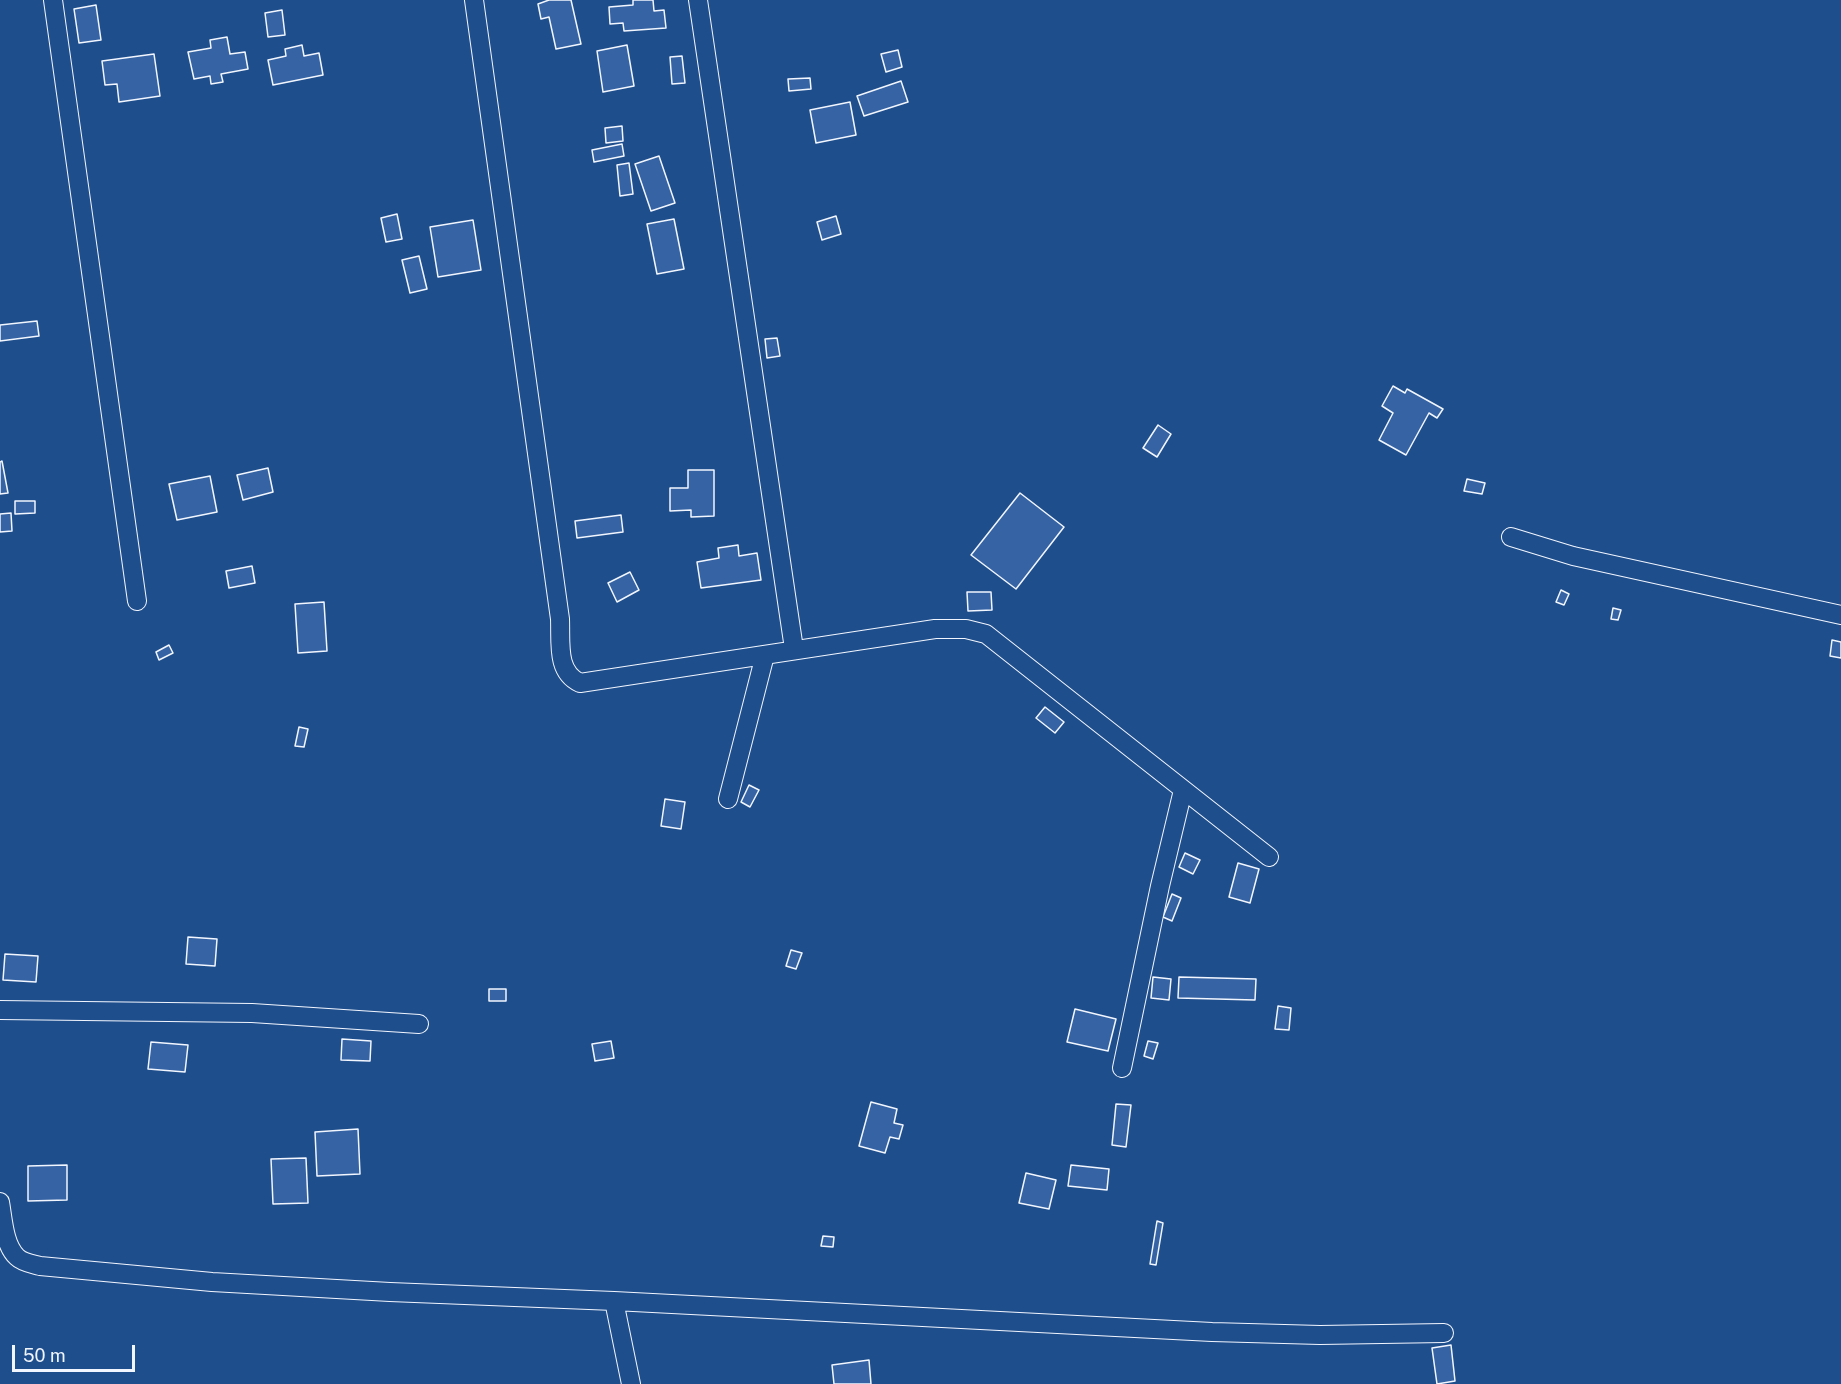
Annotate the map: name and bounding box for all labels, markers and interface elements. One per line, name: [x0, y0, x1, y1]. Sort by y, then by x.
scale bar: [15, 1333, 138, 1371]
text: 50 m: [23, 1345, 66, 1366]

